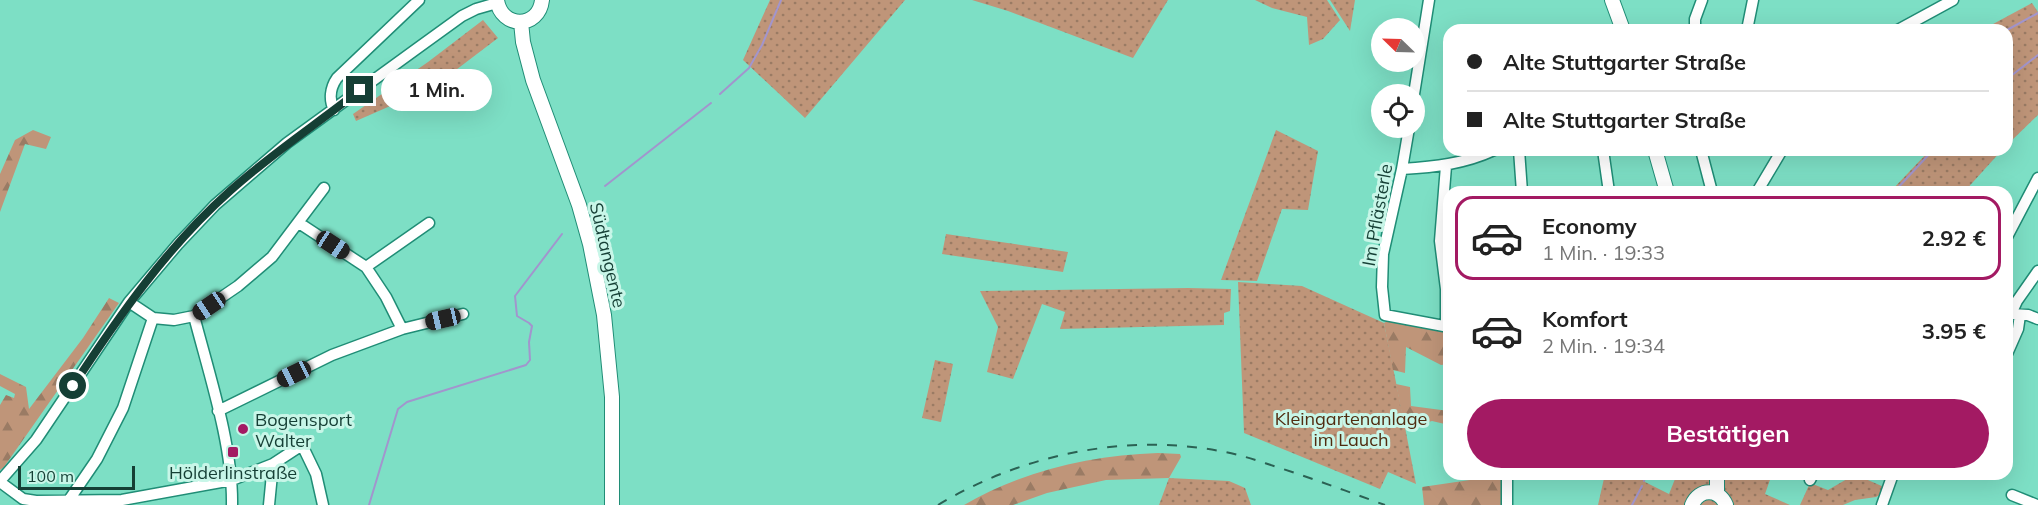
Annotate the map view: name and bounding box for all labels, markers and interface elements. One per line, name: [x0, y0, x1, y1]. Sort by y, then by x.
north arrow: [1371, 18, 1425, 72]
map controls: [1371, 18, 1425, 138]
text: Alte Stuttgarter Straße: [1503, 48, 1746, 76]
callout: 1 Min.: [381, 69, 492, 111]
route end: [346, 76, 373, 103]
text: 1 Min.: [408, 77, 465, 102]
button: locate: [1371, 84, 1425, 138]
text: Alte Stuttgarter Straße: [1503, 106, 1746, 134]
street label: Im Pflästerle: [1357, 162, 1397, 268]
street label: Südtangente: [585, 200, 631, 310]
icon: car: [1470, 211, 1524, 265]
text: Economy: [1542, 212, 1637, 240]
text: 2.92 €: [1922, 224, 1986, 252]
car: [313, 228, 353, 262]
text: 1 Min. · 19:33: [1542, 240, 1665, 265]
car: [189, 288, 229, 324]
icon: car: [1470, 304, 1524, 358]
text: Komfort: [1542, 305, 1628, 333]
car: [423, 306, 463, 332]
text: 3.95 €: [1922, 317, 1986, 345]
text: 2 Min. · 19:34: [1542, 333, 1665, 358]
car: [274, 358, 314, 390]
route start: [59, 372, 86, 399]
button: Bestätigen: [1467, 399, 1989, 468]
park label: Kleingartenanlage im Lauch: [1275, 407, 1427, 451]
place label: Bogensport Walter: [255, 408, 352, 452]
marker: Bogensport Walter: [236, 422, 250, 436]
marker: Hölderlinstraße: [226, 445, 240, 459]
place label: Hölderlinstraße: [169, 461, 297, 484]
scale bar: [18, 463, 135, 490]
text: 100 m: [27, 466, 74, 486]

